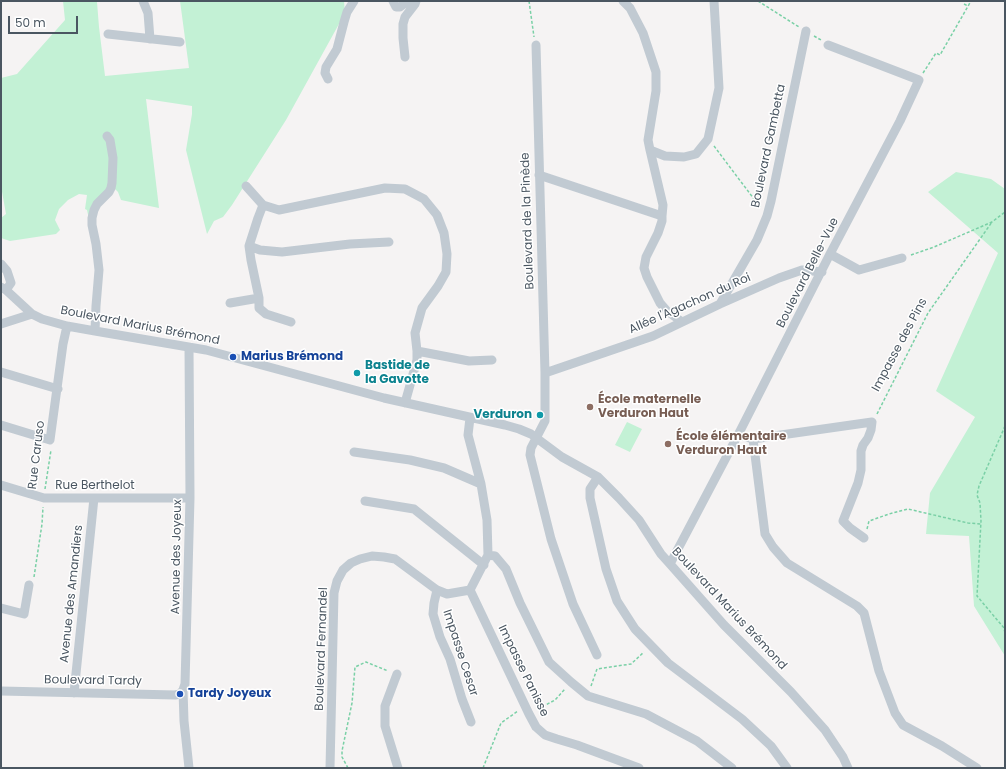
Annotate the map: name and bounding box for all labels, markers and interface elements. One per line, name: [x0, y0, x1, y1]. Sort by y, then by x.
scale bar: [10, 8, 80, 34]
text: 50 m: [15, 14, 46, 31]
street label: Boulevard Gambetta: [749, 83, 789, 209]
street label: Boulevard de la Pinède: [518, 152, 538, 290]
street label: Boulevard Belle-Vue: [774, 216, 842, 330]
street label: Allée l'Agachon du Roi: [627, 271, 753, 337]
street label: Impasse des Pins: [869, 296, 931, 394]
street label: Boulevard Marius Brémond: [59, 303, 221, 349]
place label: Marius Brémond: [241, 350, 343, 364]
marker: Marius Brémond: [228, 352, 238, 362]
place label: Bastide de la Gavotte: [365, 359, 430, 387]
marker: Bastide de la Gavotte: [352, 368, 362, 378]
place label: École maternelle Verduron Haut: [598, 393, 701, 421]
marker: École maternelle Verduron Haut: [585, 402, 595, 412]
place label: Verduron: [474, 408, 532, 422]
marker: Verduron: [535, 410, 545, 420]
street label: Rue Caruso: [26, 420, 48, 490]
place label: École élémentaire Verduron Haut: [676, 430, 786, 458]
marker: École élémentaire Verduron Haut: [663, 439, 673, 449]
street label: Rue Berthelot: [55, 479, 135, 493]
street label: Avenue des Joyeux: [169, 499, 185, 615]
street label: Avenue des Amandiers: [58, 524, 86, 664]
street label: Boulevard Marius Brémond: [669, 545, 789, 673]
street label: Boulevard Fernandel: [313, 587, 331, 711]
street label: Impasse Cesar: [439, 608, 481, 698]
street label: Impasse Panisse: [495, 623, 551, 719]
street label: Boulevard Tardy: [44, 673, 142, 689]
place label: Tardy Joyeux: [188, 687, 271, 701]
marker: Tardy Joyeux: [175, 689, 185, 699]

